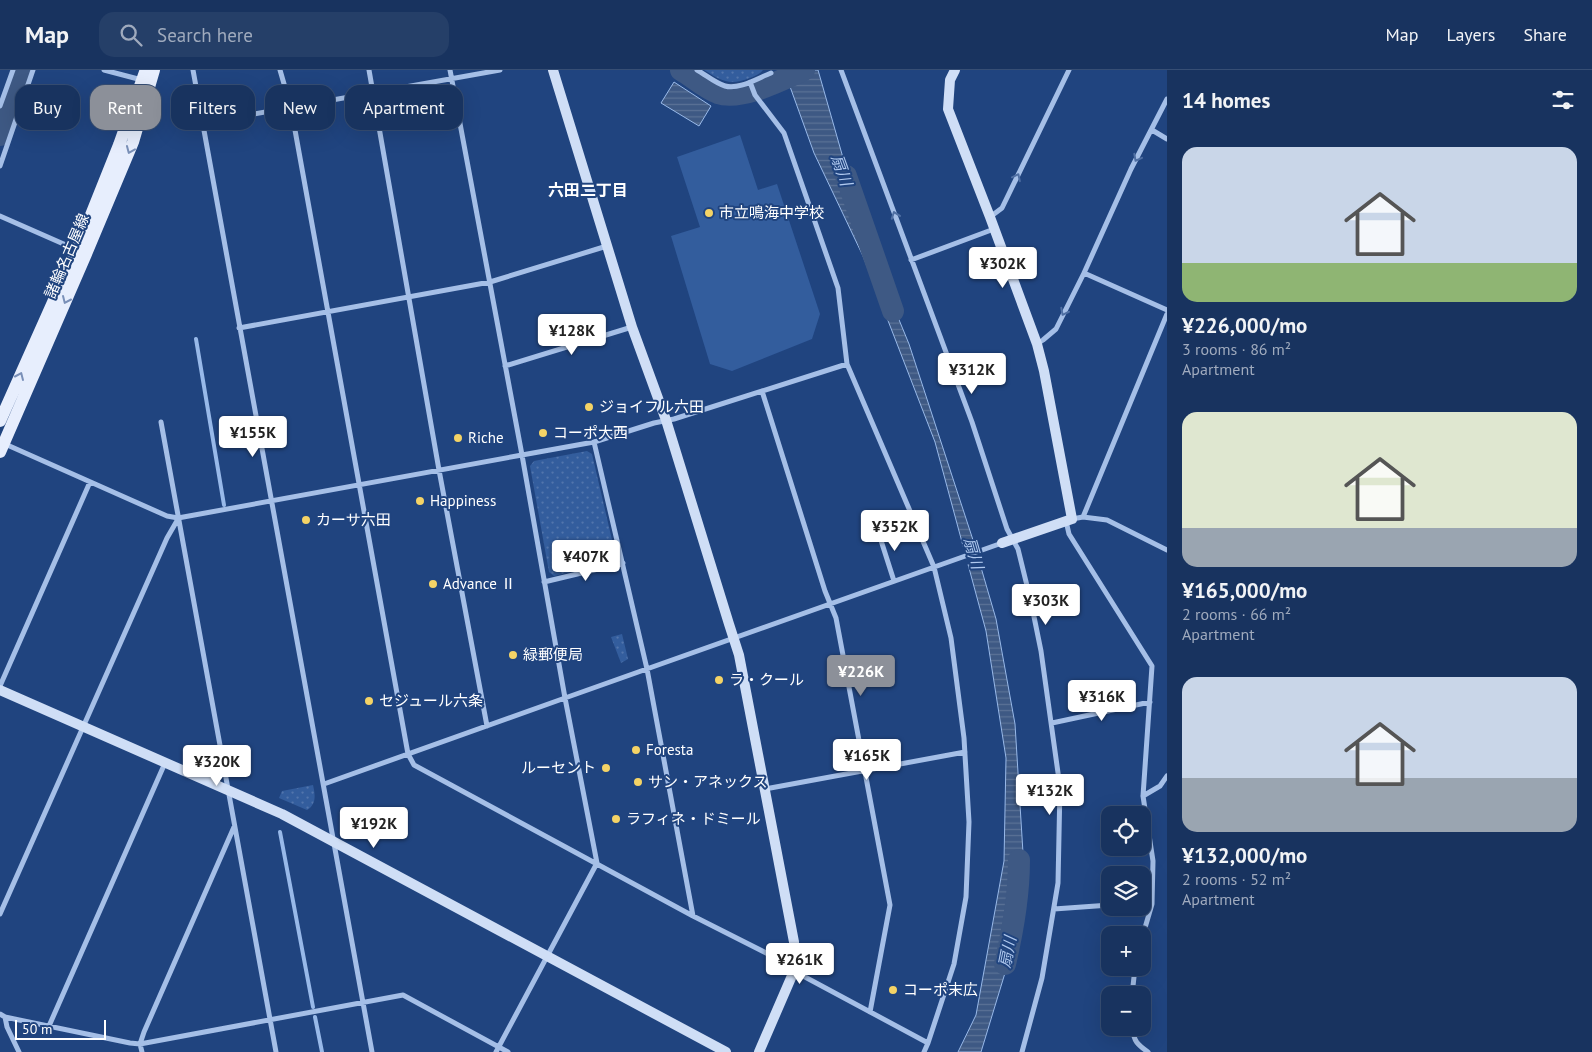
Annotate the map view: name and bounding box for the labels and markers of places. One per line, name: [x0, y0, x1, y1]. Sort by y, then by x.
place label: 市立鳴海中学校: [719, 203, 824, 222]
marker: 市立鳴海中学校: [703, 207, 715, 219]
pin: ¥302K: [968, 246, 1038, 289]
pin: ¥128K: [537, 314, 607, 356]
pin: ¥312K: [937, 352, 1007, 395]
place label: ジョイフル六田: [599, 397, 704, 416]
marker: ジョイフル六田: [583, 401, 595, 413]
pin: ¥155K: [218, 416, 288, 458]
place label: コーポ大西: [553, 423, 628, 442]
marker: コーポ大西: [537, 427, 549, 439]
place label: Riche: [468, 428, 504, 447]
marker: Riche: [452, 432, 464, 444]
place label: Happiness: [430, 491, 496, 510]
marker: Happiness: [414, 495, 426, 507]
place label: カーサ六田: [316, 510, 391, 529]
pin: ¥352K: [860, 510, 930, 552]
marker: カーサ六田: [300, 514, 312, 526]
pin: ¥407K: [551, 540, 621, 582]
place label: Advance Ⅱ: [443, 574, 516, 593]
marker: Advance Ⅱ: [427, 578, 439, 590]
pin: ¥303K: [1011, 584, 1081, 626]
place label: 緑郵便局: [523, 645, 583, 664]
marker: 緑郵便局: [507, 649, 519, 661]
pin: ¥226K: [826, 654, 896, 697]
place label: ラ・クール: [729, 670, 804, 689]
marker: ラ・クール: [713, 674, 725, 686]
pin: ¥316K: [1067, 680, 1137, 722]
place label: セジュール六条: [379, 691, 483, 710]
marker: セジュール六条: [363, 695, 375, 707]
pin: ¥165K: [832, 738, 902, 781]
place label: Foresta: [646, 740, 693, 759]
pin: ¥320K: [182, 744, 252, 787]
marker: Foresta: [630, 744, 642, 756]
place label: ルーセント: [521, 758, 596, 777]
marker: ルーセント: [600, 762, 612, 774]
place label: サン・アネックス: [648, 772, 768, 791]
pin: ¥132K: [1015, 774, 1085, 816]
marker: サン・アネックス: [632, 776, 644, 788]
pin: ¥192K: [339, 806, 409, 849]
place label: ラフィネ・ドミール: [626, 809, 761, 828]
marker: ラフィネ・ドミール: [610, 813, 622, 825]
pin: ¥261K: [765, 942, 835, 985]
place label: コーポ末広: [903, 980, 978, 999]
marker: コーポ末広: [887, 984, 899, 996]

